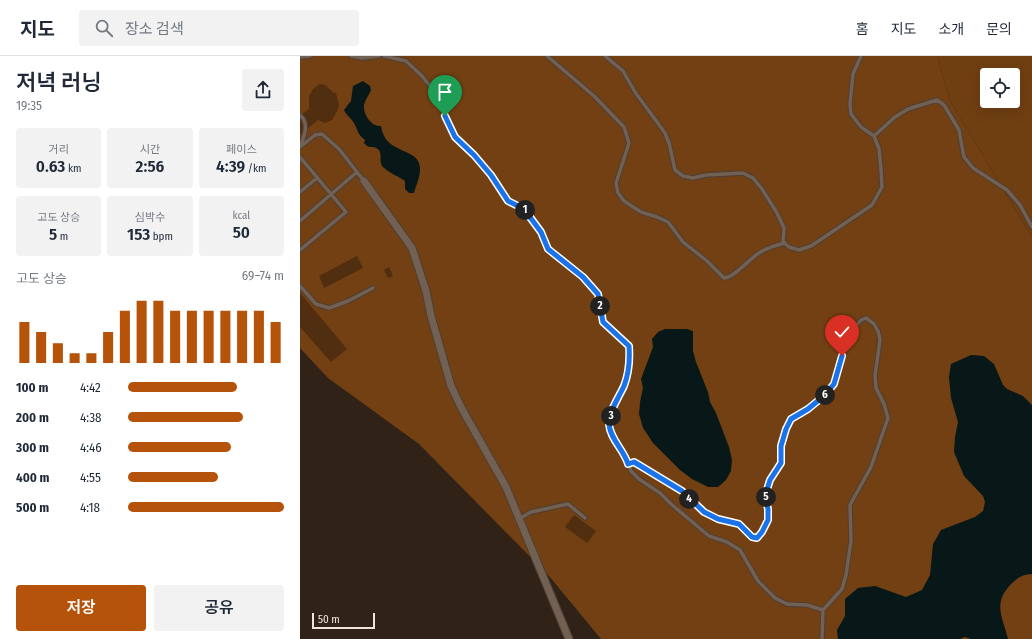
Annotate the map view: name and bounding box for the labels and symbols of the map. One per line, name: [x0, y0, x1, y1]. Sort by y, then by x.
pin: [428, 75, 462, 116]
pin: 1: [515, 200, 535, 220]
pin: 2: [590, 296, 610, 316]
pin: [825, 315, 859, 356]
pin: 6: [815, 385, 835, 405]
pin: 3: [601, 406, 621, 426]
pin: 5: [756, 487, 776, 507]
pin: 4: [679, 489, 699, 509]
scale bar: [312, 611, 375, 630]

